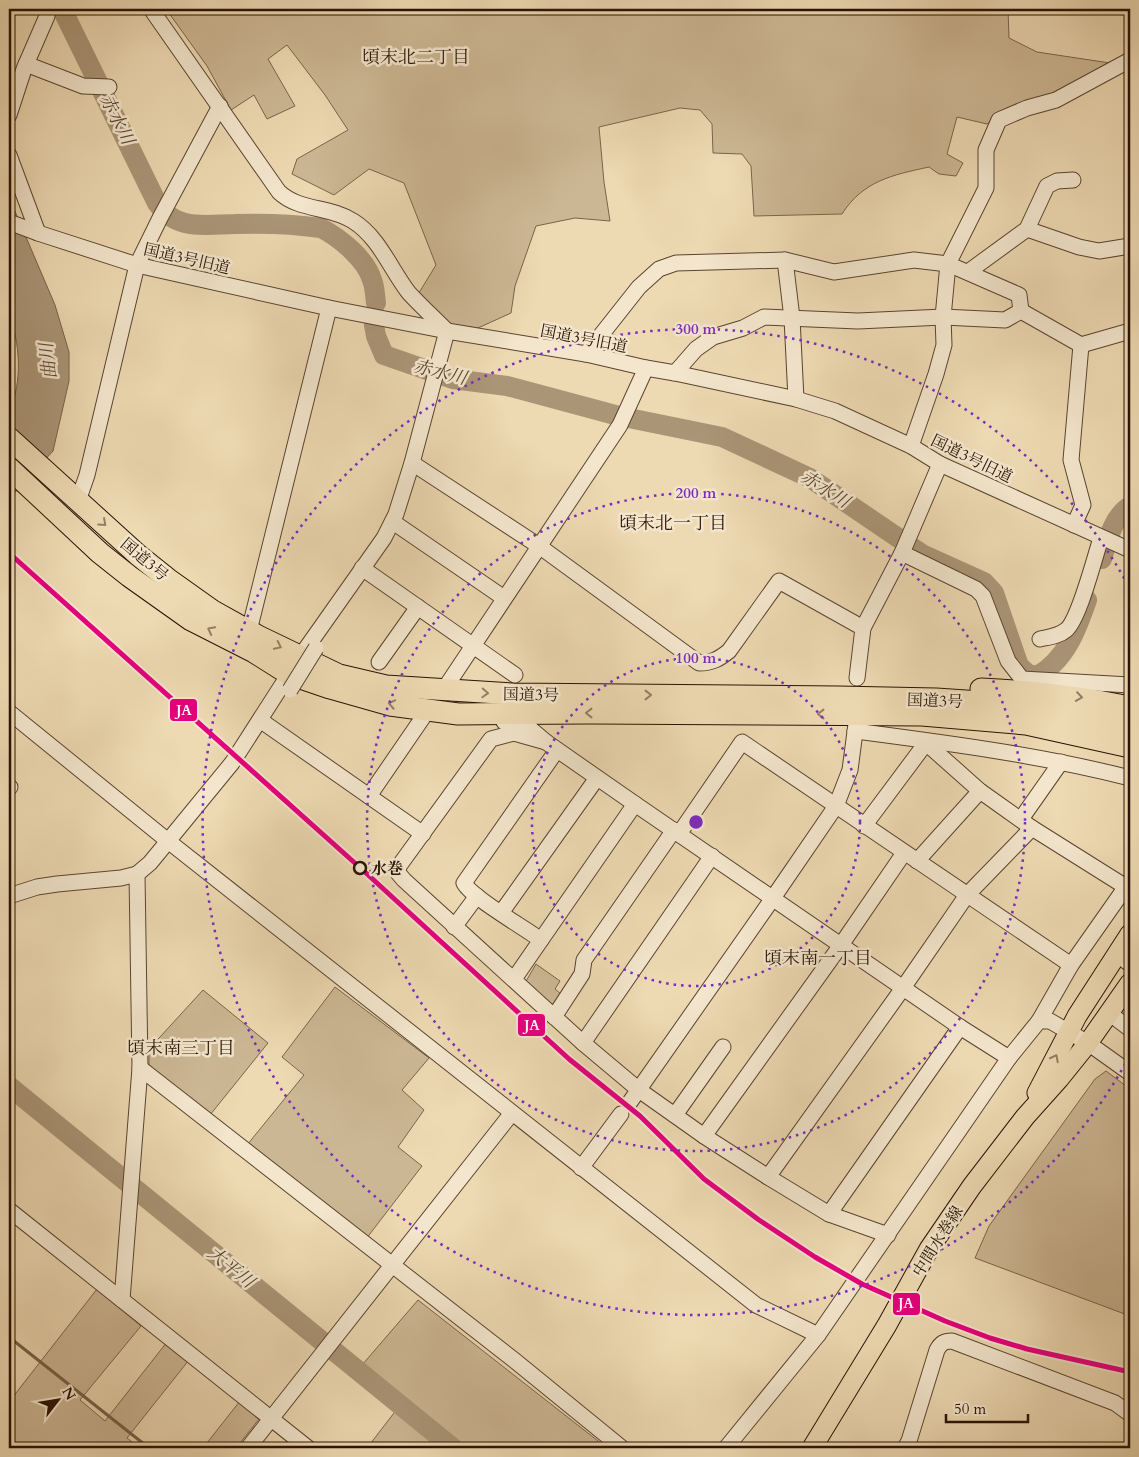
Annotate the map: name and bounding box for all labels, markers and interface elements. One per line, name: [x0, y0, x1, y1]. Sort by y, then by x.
district label: 頃末北二丁目: [362, 45, 470, 70]
water label: 赤水川: [93, 89, 141, 151]
street label: 国道3号旧道: [141, 238, 232, 280]
text: 300 m: [676, 319, 717, 339]
street label: 国道3号旧道: [538, 320, 629, 358]
water label: 曲川: [34, 340, 63, 380]
water label: 赤水川: [411, 354, 471, 392]
street label: 国道3号旧道: [927, 430, 1016, 488]
water label: 赤水川: [795, 465, 856, 515]
text: 200 m: [676, 483, 717, 503]
district label: 頃末北一丁目: [619, 511, 727, 536]
one-way arrow: [97, 518, 106, 527]
street label: 国道3号: [116, 533, 173, 586]
one-way arrow: [207, 626, 216, 636]
one-way arrow: [273, 640, 282, 650]
text: 100 m: [676, 648, 717, 668]
street label: 国道3号: [503, 684, 559, 706]
one-way arrow: [482, 688, 489, 698]
street label: 国道3号: [906, 689, 963, 713]
one-way arrow: [644, 690, 652, 701]
one-way arrow: [1075, 691, 1083, 702]
line badge: JA: [169, 698, 198, 722]
one-way arrow: [387, 700, 396, 710]
text: JA: [174, 701, 192, 720]
one-way arrow: [584, 708, 592, 718]
one-way arrow: [817, 709, 824, 719]
centre of rings: [687, 813, 705, 831]
place label: 水巻: [371, 858, 403, 880]
marker: 水巻: [353, 861, 367, 875]
district label: 頃末南一丁目: [764, 946, 872, 971]
line badge: JA: [517, 1013, 546, 1037]
text: JA: [522, 1016, 540, 1035]
district label: 頃末南三丁目: [127, 1036, 235, 1061]
one-way arrow: [1049, 1054, 1059, 1063]
street label: 中間水巻線: [907, 1202, 968, 1281]
water label: 大平川: [202, 1241, 261, 1295]
line badge: JA: [892, 1292, 921, 1316]
text: JA: [896, 1294, 914, 1313]
north arrow: [32, 1374, 82, 1424]
text: N: [57, 1383, 80, 1404]
scale bar: [946, 1392, 1029, 1424]
text: 50 m: [954, 1399, 986, 1419]

